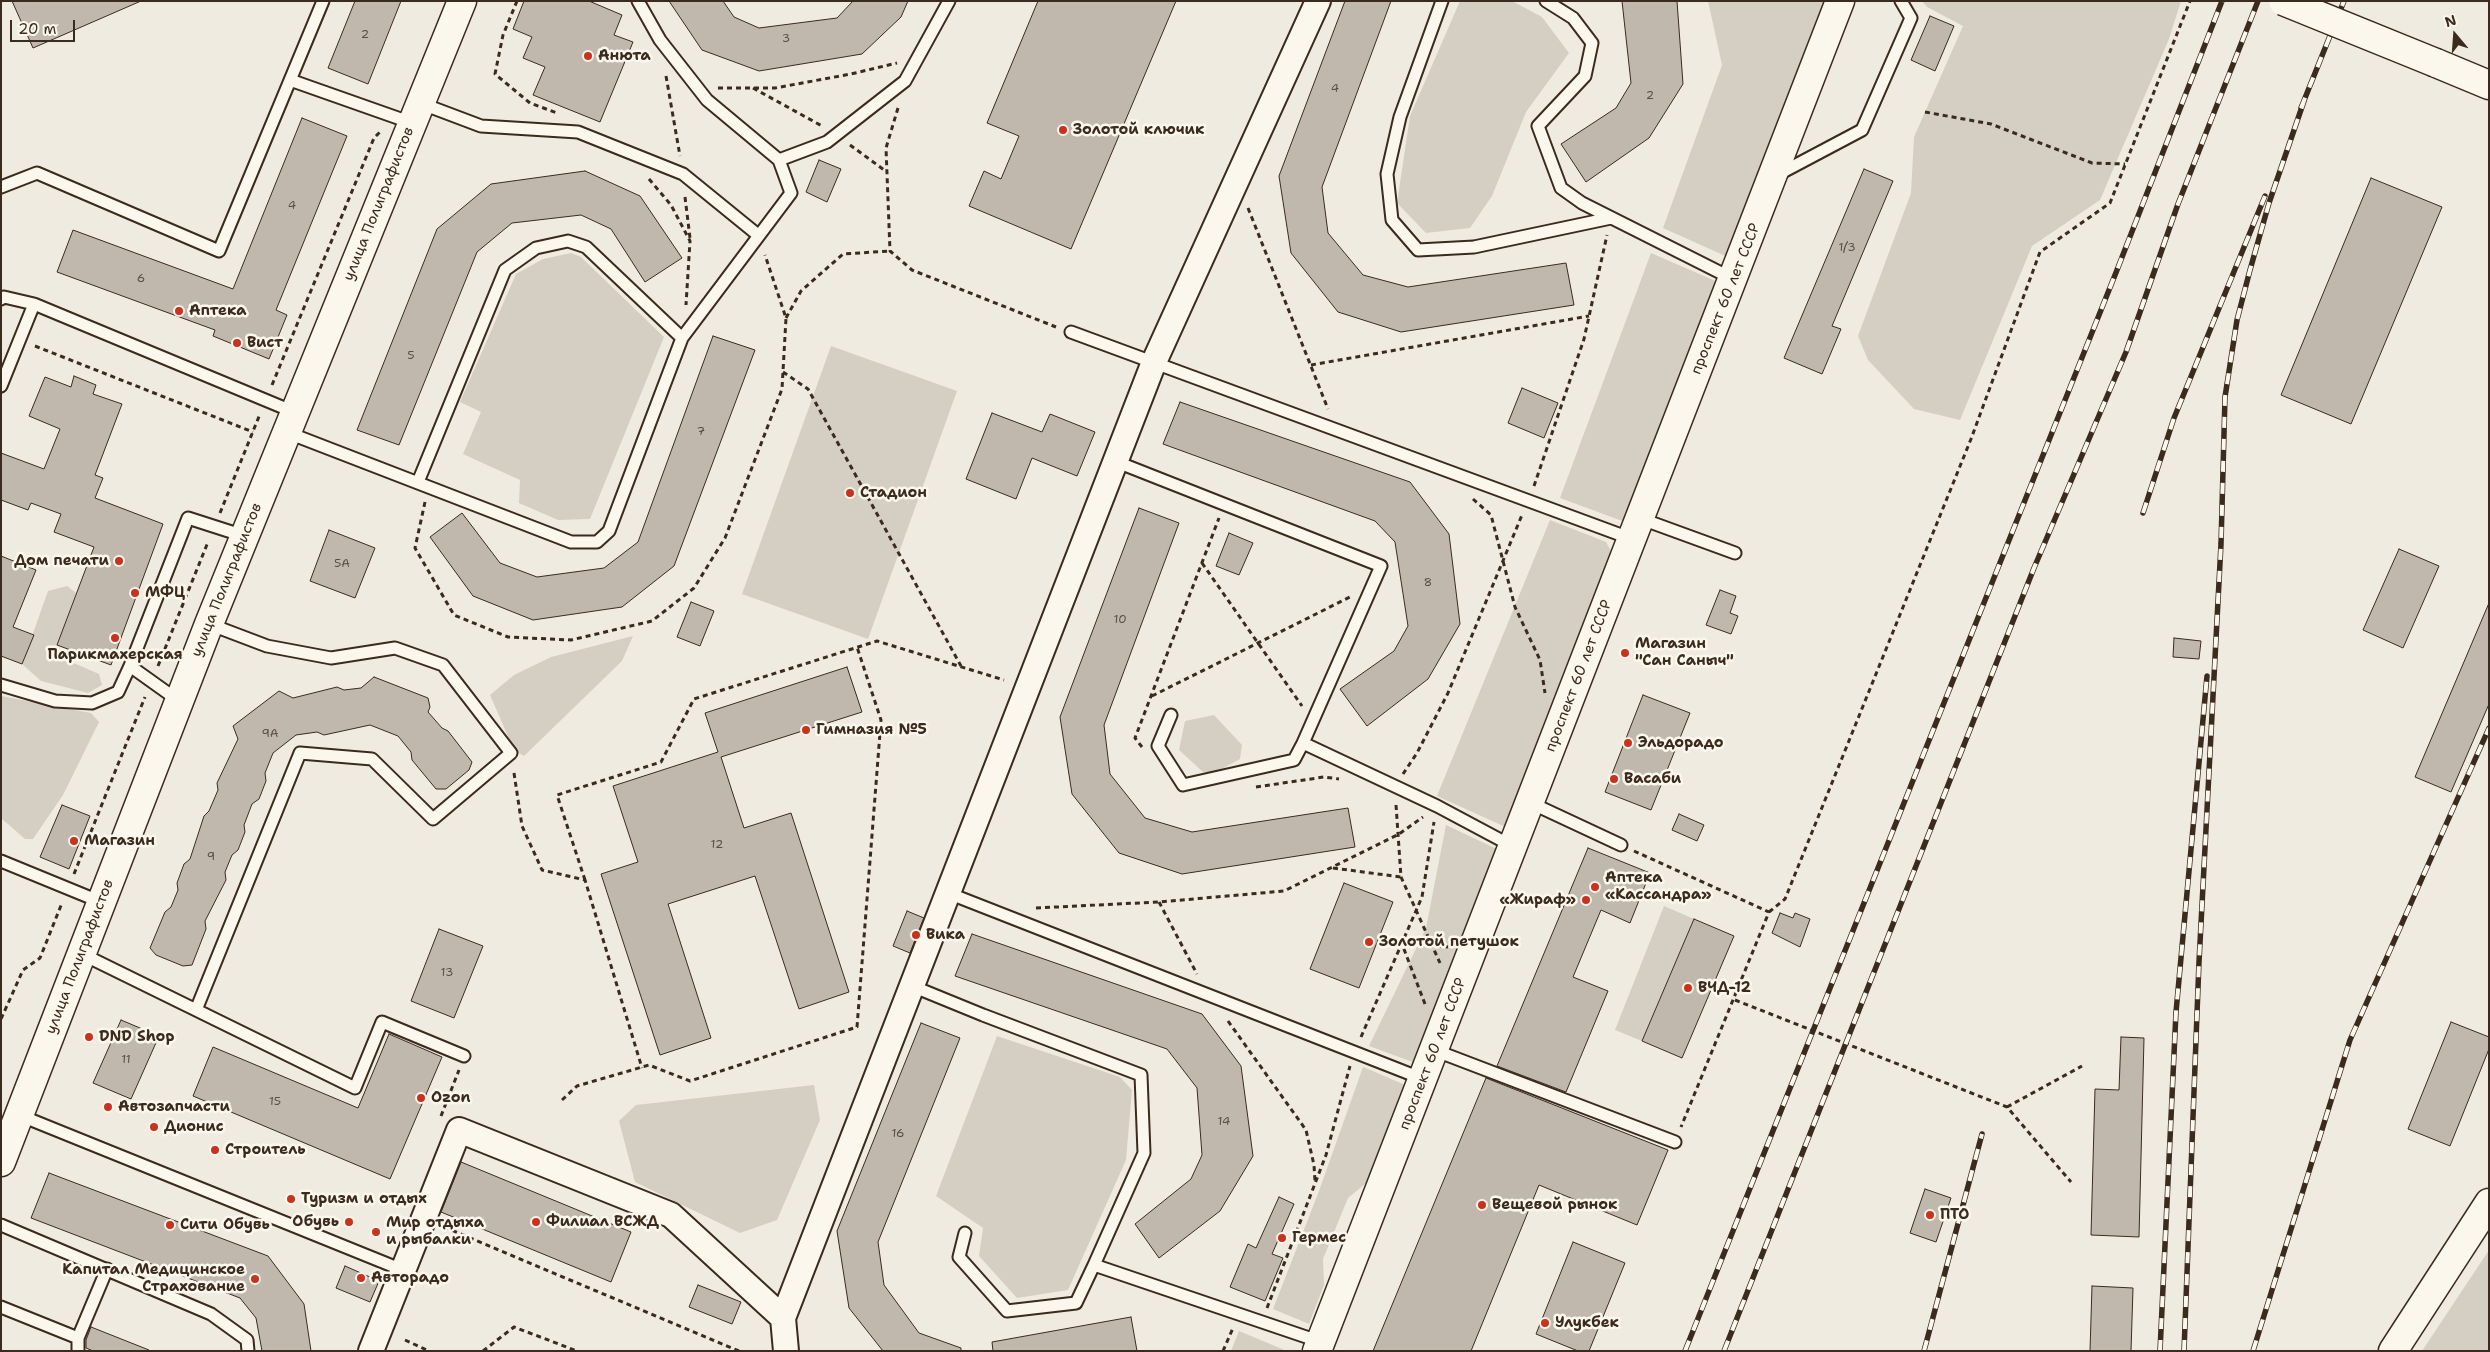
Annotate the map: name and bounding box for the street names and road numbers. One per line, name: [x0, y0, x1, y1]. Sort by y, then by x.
street label: улица Полиграфистов: [340, 124, 418, 284]
street label: проспект 60 лет СССР: [1687, 221, 1765, 377]
street label: улица Полиграфистов: [188, 500, 266, 660]
street label: проспект 60 лет СССР: [1542, 597, 1616, 755]
street label: улица Полиграфистов: [42, 877, 118, 1037]
street label: проспект 60 лет СССР: [1396, 975, 1470, 1133]

